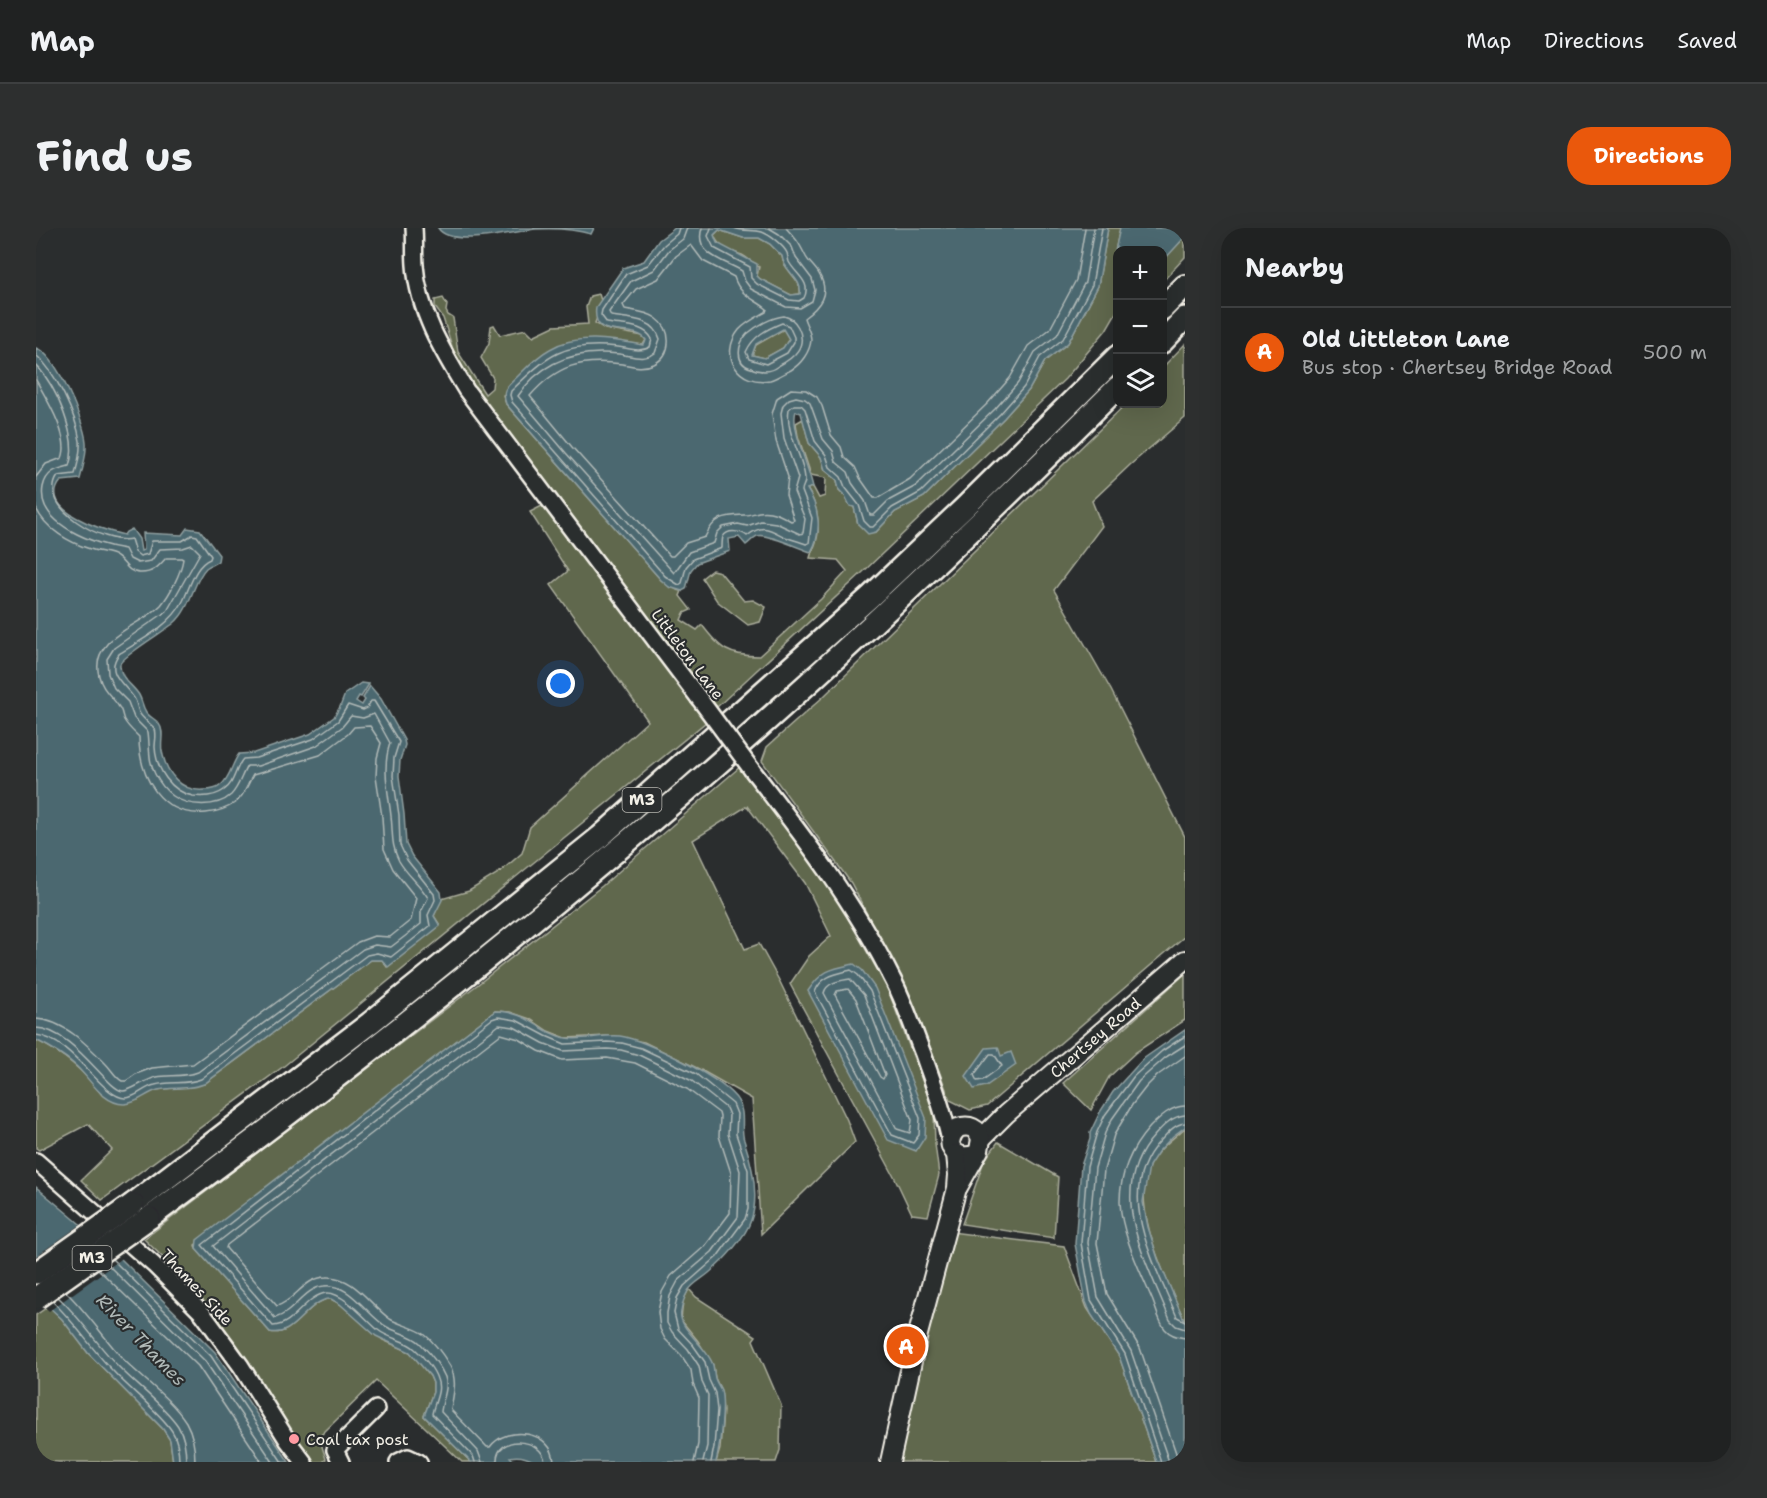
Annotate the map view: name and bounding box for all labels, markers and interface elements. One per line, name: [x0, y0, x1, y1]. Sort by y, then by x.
text: Map: [30, 22, 95, 60]
text: Map: [1466, 27, 1511, 55]
text: Directions: [1544, 27, 1644, 55]
text: Saved: [1677, 27, 1737, 55]
button: Directions: [1567, 127, 1731, 185]
text: Find us: [36, 128, 193, 184]
map controls: [1113, 246, 1167, 408]
button: +: [1113, 246, 1167, 300]
text: Nearby: [1245, 250, 1344, 285]
button: −: [1113, 300, 1167, 354]
text: Old Littleton Lane: [1302, 325, 1510, 354]
text: A: [1257, 339, 1272, 365]
text: 500 m: [1643, 339, 1707, 365]
button: layers: [1113, 354, 1167, 408]
text: Bus stop · Chertsey Bridge Road: [1302, 354, 1613, 380]
street label: Littleton Lane: [647, 605, 729, 704]
your location: [546, 669, 575, 698]
road number: M3: [622, 788, 662, 812]
street label: Chertsey Road: [1046, 993, 1145, 1083]
street label: Thames Side: [156, 1245, 237, 1330]
road number: M3: [72, 1246, 112, 1270]
water label: River Thames: [91, 1289, 191, 1391]
pin: A: [886, 1324, 926, 1368]
place label: Coal tax post: [306, 1429, 409, 1450]
marker: Coal tax post: [287, 1432, 301, 1446]

